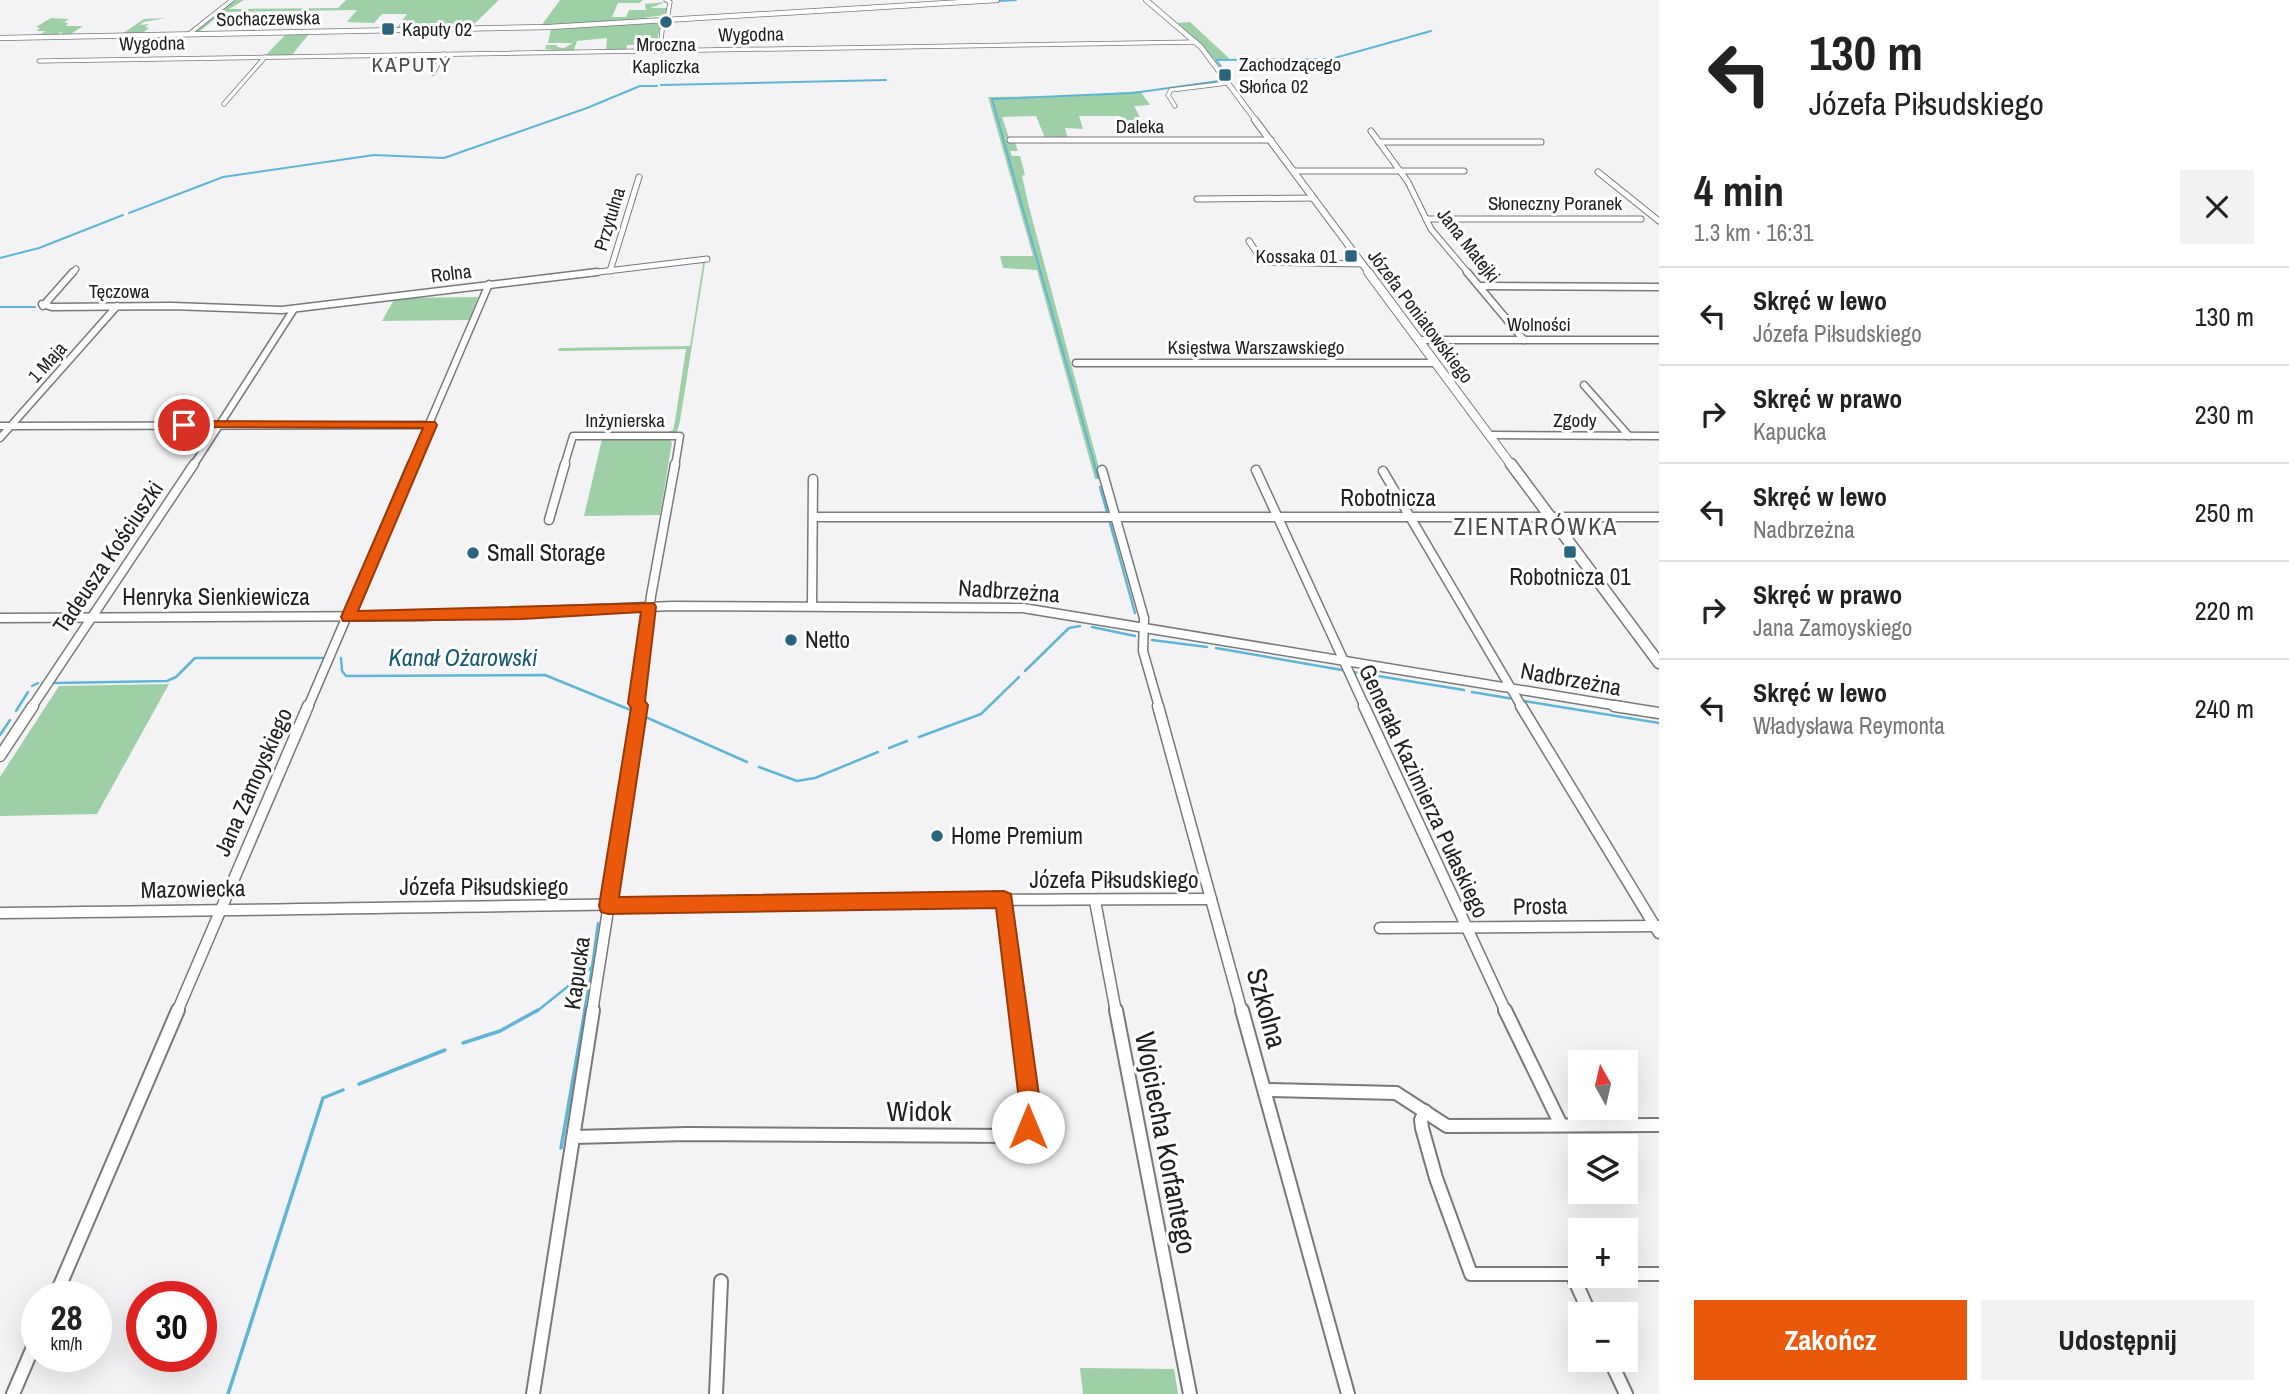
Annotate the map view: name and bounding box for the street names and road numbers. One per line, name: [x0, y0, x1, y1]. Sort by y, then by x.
street label: Sochaczewska: [216, 4, 321, 32]
street label: Wygodna: [718, 20, 784, 48]
street label: Wygodna: [119, 29, 185, 57]
street label: Daleka: [1116, 113, 1165, 139]
street label: Przytulna: [587, 184, 631, 254]
street label: Słoneczny Poranek: [1488, 190, 1622, 216]
street label: Jana Matejki: [1432, 202, 1506, 288]
street label: Józefa Poniatowskiego: [1362, 244, 1480, 388]
street label: Rolna: [429, 258, 473, 288]
street label: Tęczowa: [89, 278, 150, 304]
street label: Wolności: [1507, 311, 1571, 337]
street label: Księstwa Warszawskiego: [1168, 334, 1344, 360]
street label: 1 Maja: [22, 336, 73, 388]
street label: Inżynierska: [585, 407, 665, 433]
street label: Zgody: [1553, 407, 1597, 433]
street label: Tadeusza Kościuszki: [45, 474, 170, 639]
street label: Robotnicza: [1340, 482, 1436, 513]
street label: Nadbrzeżna: [957, 571, 1061, 610]
street label: Henryka Sienkiewicza: [122, 581, 310, 612]
street label: Nadbrzeżna: [1518, 654, 1624, 703]
street label: Generała Kazimierza Pułaskiego: [1352, 659, 1497, 923]
street label: Jana Zamoyskiego: [206, 703, 299, 861]
street label: Józefa Piłsudskiego: [1030, 864, 1198, 895]
street label: Józefa Piłsudskiego: [400, 871, 568, 902]
street label: Mazowiecka: [140, 872, 246, 905]
street label: Prosta: [1512, 890, 1568, 921]
street label: Kapucka: [556, 934, 597, 1011]
street label: Szkolna: [1237, 964, 1297, 1053]
street label: Wojciecha Korfantego: [1126, 1029, 1206, 1257]
street label: Widok: [886, 1092, 952, 1130]

